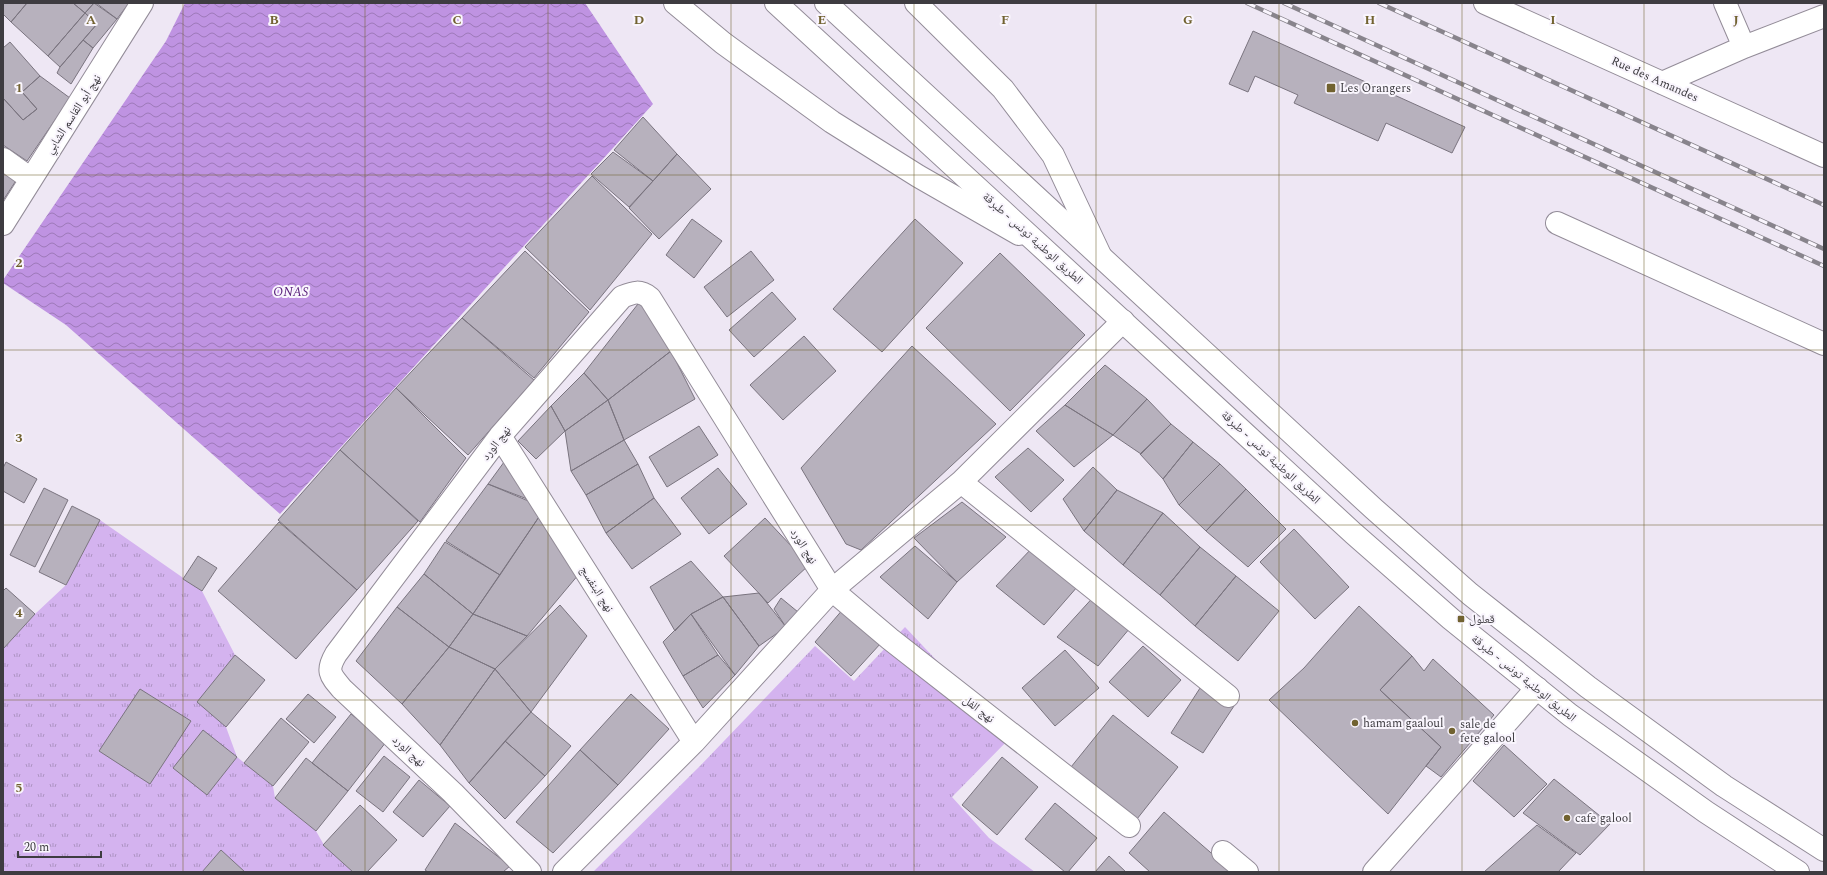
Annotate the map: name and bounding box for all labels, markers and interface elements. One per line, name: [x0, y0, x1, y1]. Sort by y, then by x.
text: A: [86, 10, 96, 30]
text: B: [269, 10, 279, 30]
text: C: [452, 10, 462, 30]
text: D: [634, 10, 644, 30]
text: E: [818, 10, 827, 30]
text: F: [1001, 10, 1009, 30]
text: G: [1183, 10, 1193, 30]
text: H: [1365, 10, 1376, 30]
text: I: [1550, 10, 1556, 30]
text: J: [1733, 10, 1739, 30]
street label: Rue des Amandes: [1608, 52, 1702, 107]
street label: نهج أبو القاسم الشابي: [40, 71, 106, 158]
text: 1: [15, 78, 23, 98]
place label: Les Orangers: [1340, 79, 1411, 98]
marker: Les Orangers: [1325, 82, 1337, 94]
street label: الطريق الوطنية تونس - طبرقة: [978, 188, 1088, 289]
text: 2: [15, 253, 23, 273]
water label: ONAS: [273, 282, 309, 302]
street label: الطريق الوطنية تونس - طبرقة: [1217, 406, 1325, 509]
street label: نهج الورد: [477, 422, 516, 465]
text: 3: [15, 428, 23, 448]
street label: نهج الورد: [785, 524, 822, 568]
street label: نهج البنفسج: [575, 562, 618, 616]
text: 4: [15, 603, 23, 623]
place label: قعلول: [1469, 610, 1495, 629]
marker: قعلول: [1456, 614, 1466, 624]
street label: الطريق الوطنية تونس - طبرقة: [1467, 630, 1580, 727]
street label: نهج الفل: [959, 691, 999, 728]
place label: hamam gaaloul: [1363, 714, 1444, 733]
place label: sale de fete galool: [1460, 715, 1515, 748]
marker: hamam gaaloul: [1350, 718, 1360, 728]
marker: sale de fete galool: [1447, 726, 1457, 736]
street label: نهج الورد: [388, 731, 430, 772]
text: 5: [15, 778, 23, 798]
place label: cafe galool: [1575, 809, 1632, 828]
marker: cafe galool: [1562, 813, 1572, 823]
scale bar: [18, 833, 101, 859]
text: 20 m: [24, 838, 49, 857]

